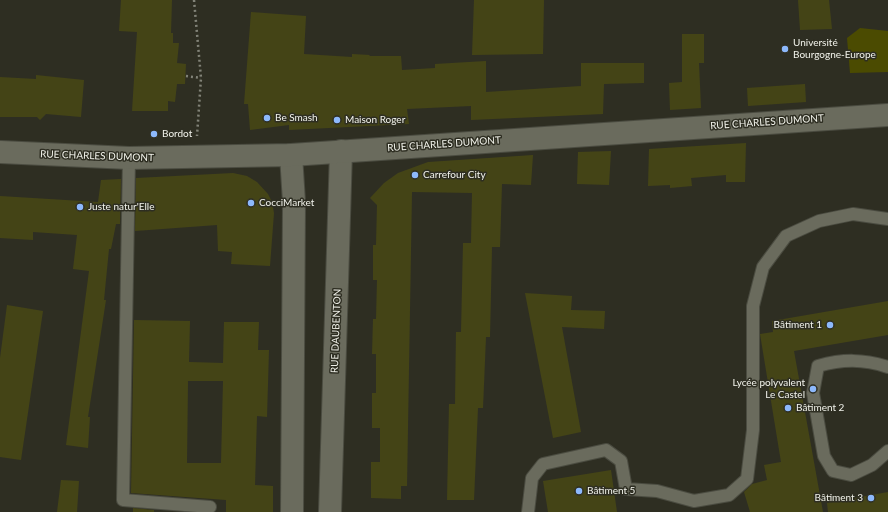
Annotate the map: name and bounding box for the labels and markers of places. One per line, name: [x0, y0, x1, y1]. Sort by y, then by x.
place label: Université Bourgogne-Europe: [793, 37, 876, 60]
marker: Université Bourgogne-Europe: [780, 44, 790, 54]
place label: Be Smash: [275, 112, 318, 124]
marker: Be Smash: [262, 113, 272, 123]
place label: Maison Roger: [345, 114, 405, 126]
marker: Maison Roger: [332, 115, 342, 125]
place label: Bordot: [162, 128, 192, 140]
marker: Bordot: [149, 129, 159, 139]
place label: Carrefour City: [423, 169, 486, 181]
marker: Carrefour City: [410, 170, 420, 180]
place label: CocciMarket: [259, 197, 314, 209]
marker: CocciMarket: [246, 198, 256, 208]
place label: Juste natur'Elle: [88, 201, 154, 213]
marker: Juste natur'Elle: [75, 202, 85, 212]
place label: Bâtiment 1: [774, 319, 822, 331]
marker: Bâtiment 1: [825, 320, 835, 330]
place label: Lycée polyvalent Le Castel: [732, 377, 805, 400]
marker: Lycée polyvalent Le Castel: [808, 384, 818, 394]
place label: Bâtiment 2: [796, 402, 844, 414]
marker: Bâtiment 2: [783, 403, 793, 413]
place label: Bâtiment 5: [587, 485, 635, 497]
marker: Bâtiment 5: [574, 486, 584, 496]
place label: Bâtiment 3: [815, 492, 863, 504]
marker: Bâtiment 3: [866, 493, 876, 503]

